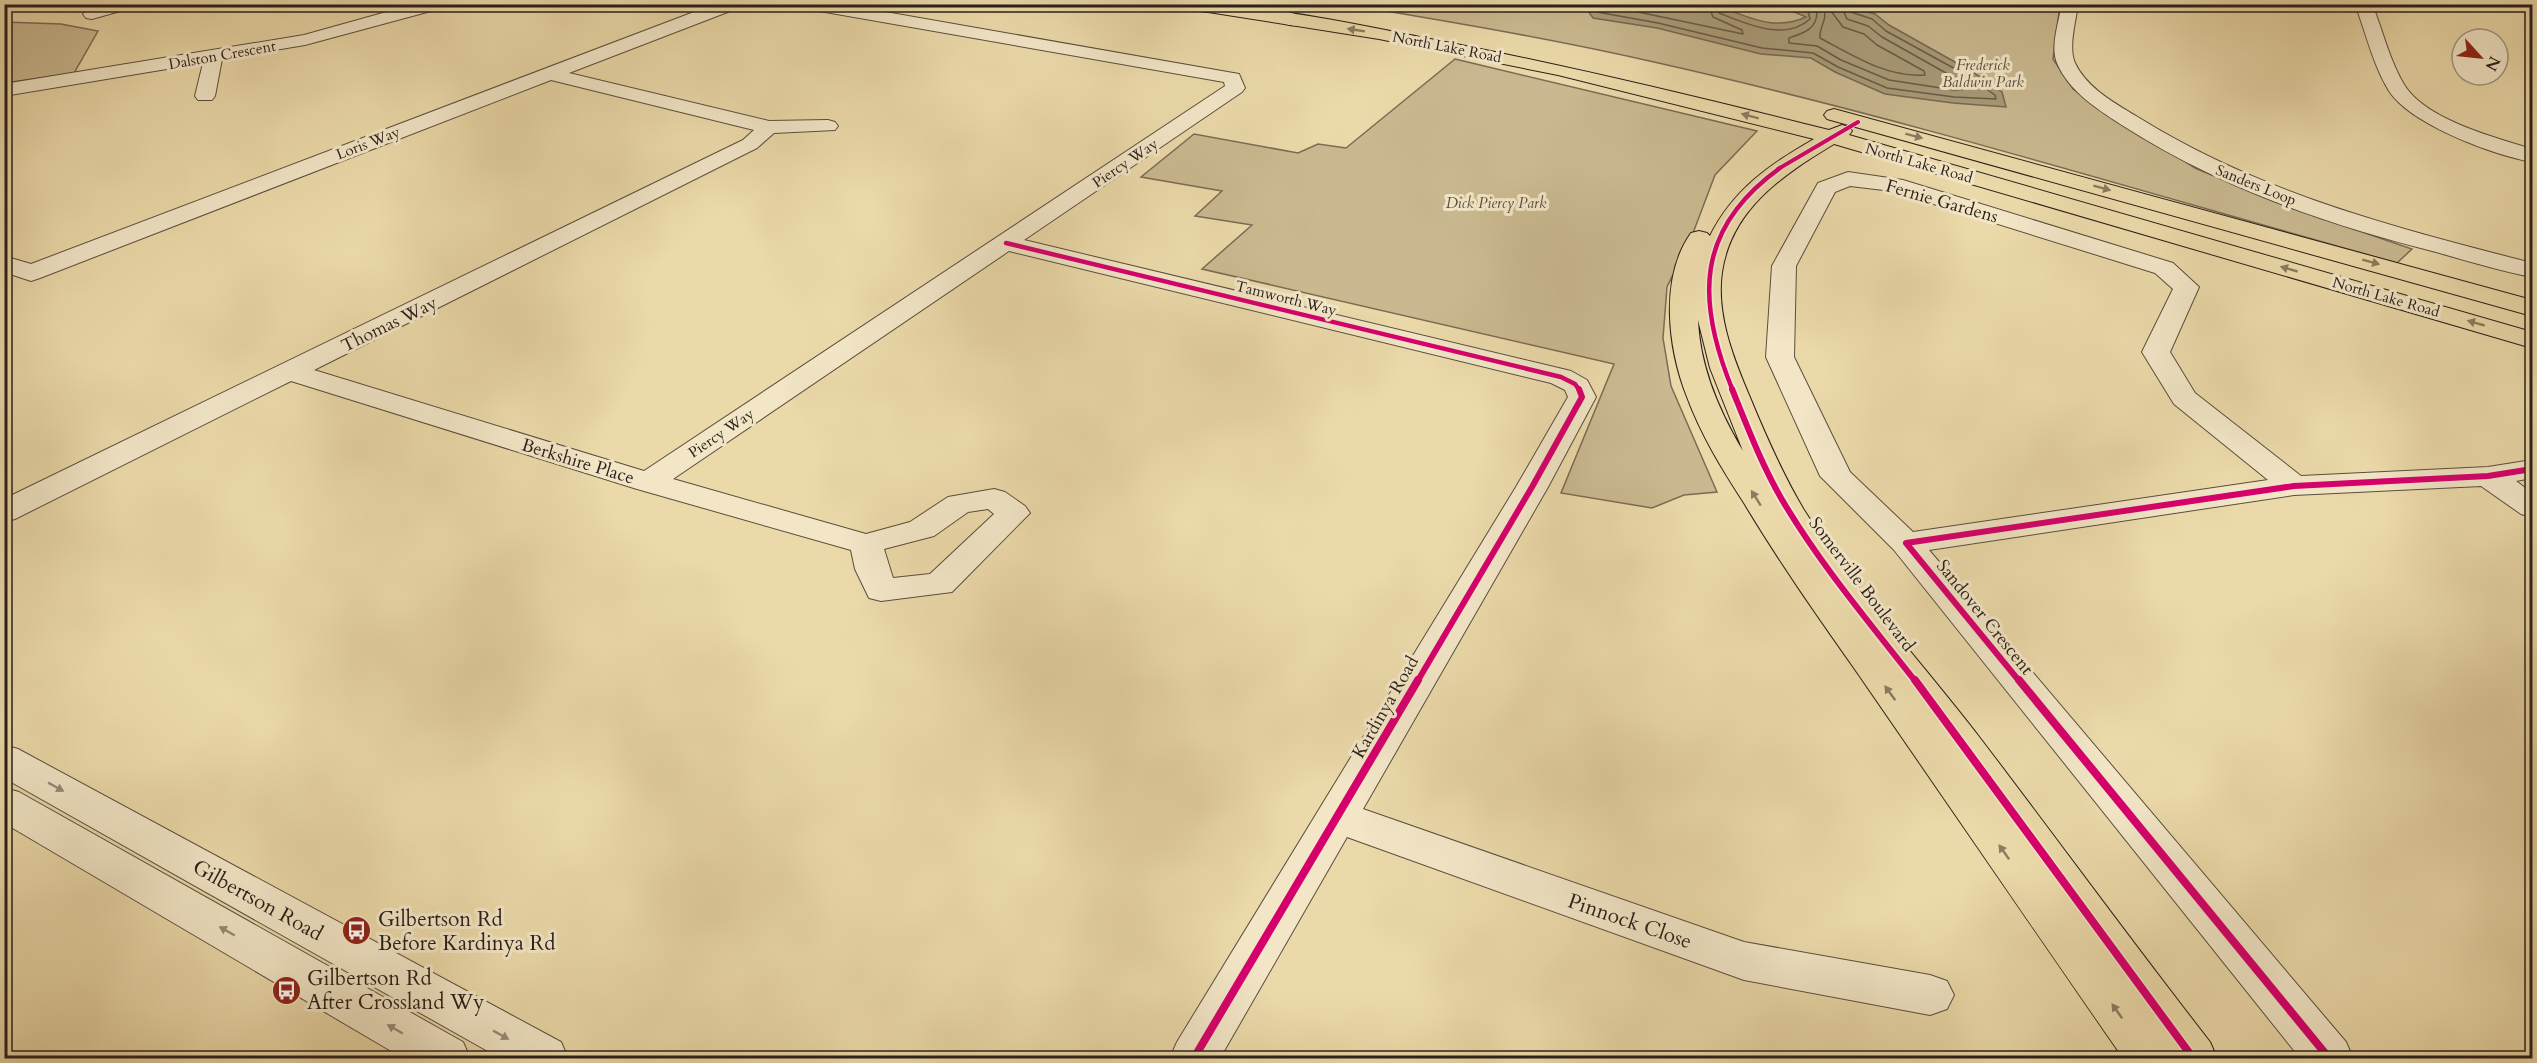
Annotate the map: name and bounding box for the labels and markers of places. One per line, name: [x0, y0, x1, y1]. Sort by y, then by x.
place label: Gilbertson Rd Before Kardinya Rd: [378, 905, 555, 958]
bus stop icon: Gilbertson Rd Before Kardinya Rd: [341, 915, 373, 947]
place label: Gilbertson Rd After Crossland Wy: [307, 964, 484, 1017]
bus stop icon: Gilbertson Rd After Crossland Wy: [270, 974, 302, 1006]

